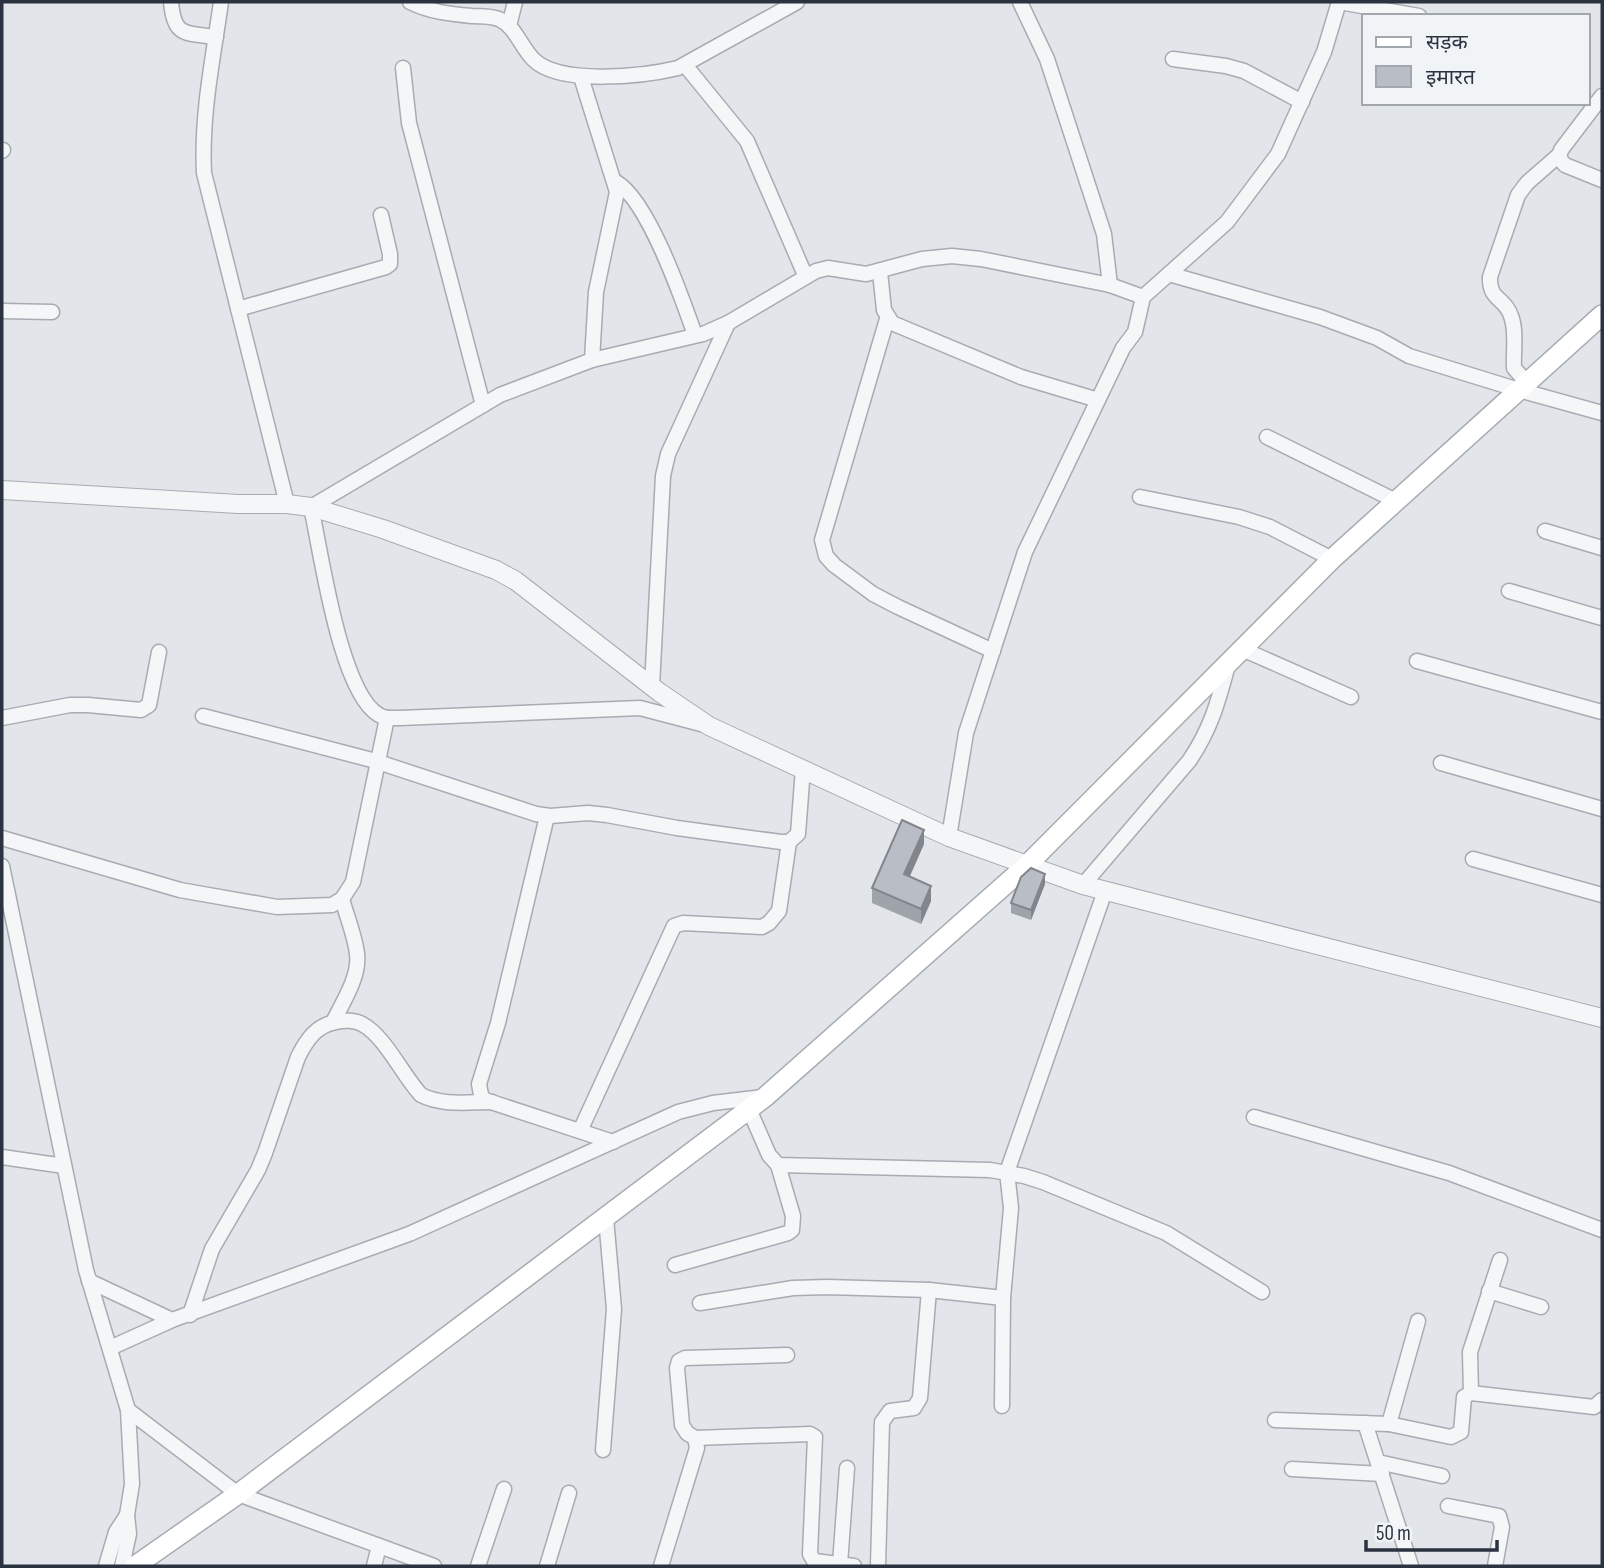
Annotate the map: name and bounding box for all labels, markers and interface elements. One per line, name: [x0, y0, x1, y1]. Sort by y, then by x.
legend: [1362, 14, 1590, 105]
text: सड़क: [1426, 30, 1468, 55]
text: इमारत: [1426, 65, 1476, 90]
scale bar: [1366, 1508, 1497, 1552]
text: 50 m: [1376, 1521, 1411, 1546]

